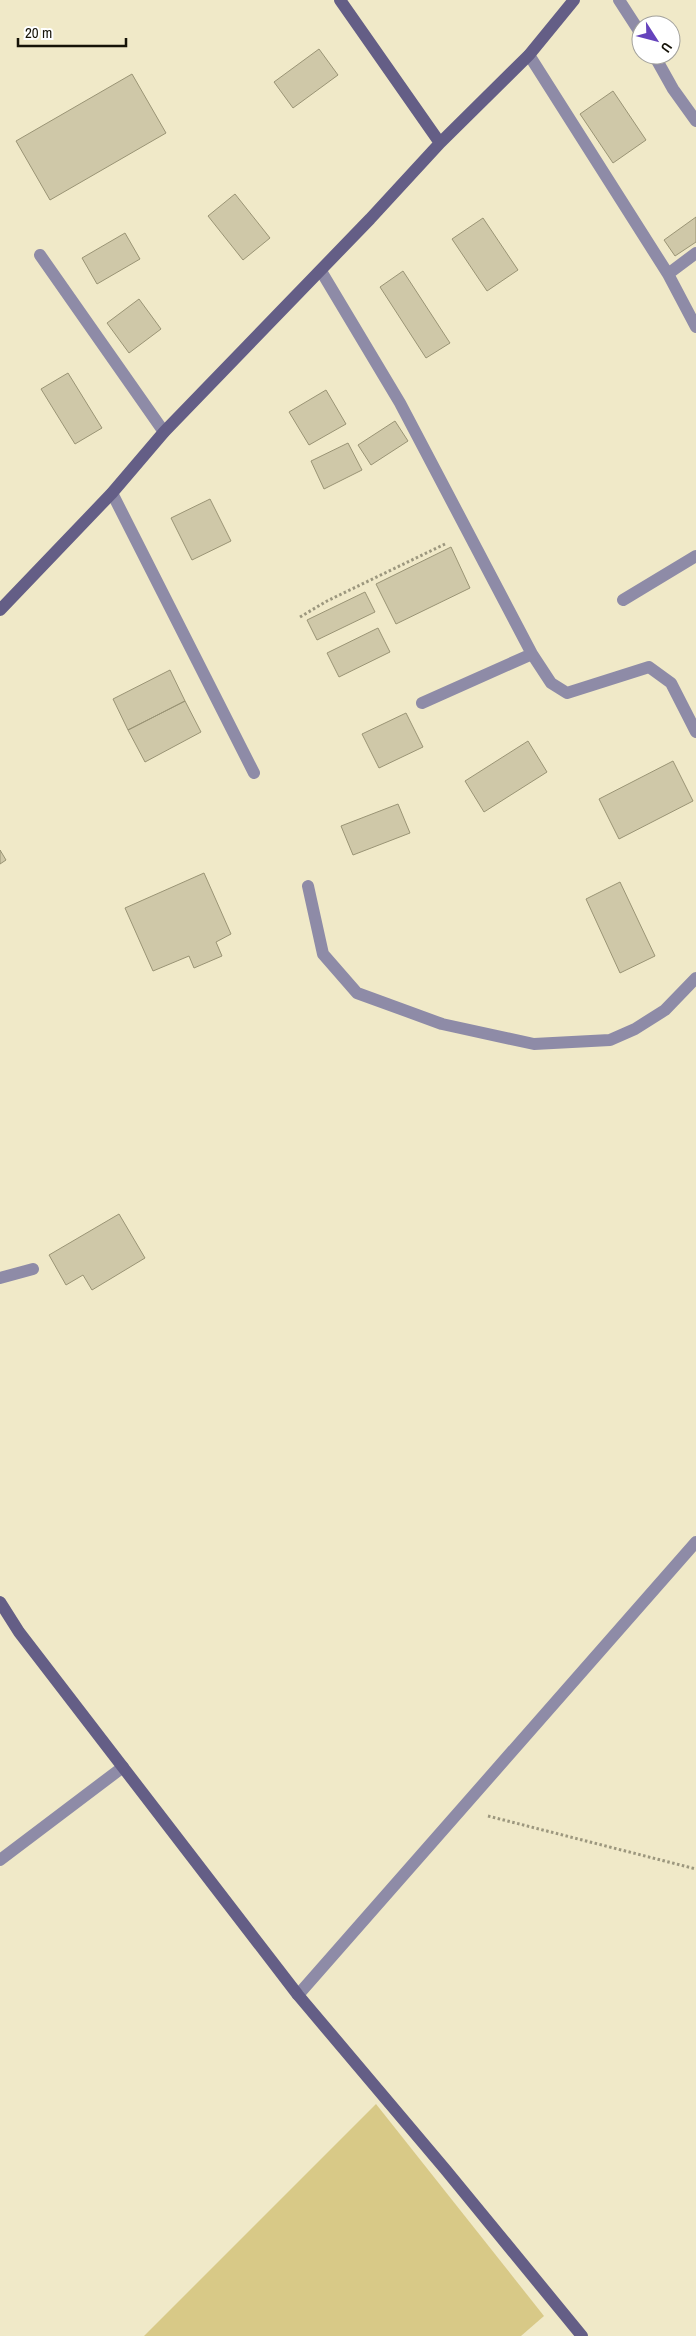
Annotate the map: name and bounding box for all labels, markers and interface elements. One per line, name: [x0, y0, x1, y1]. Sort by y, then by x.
scale bar: [18, 15, 125, 47]
north arrow: [631, 15, 681, 65]
text: 20 m: [25, 22, 52, 43]
text: U: [657, 39, 676, 56]

